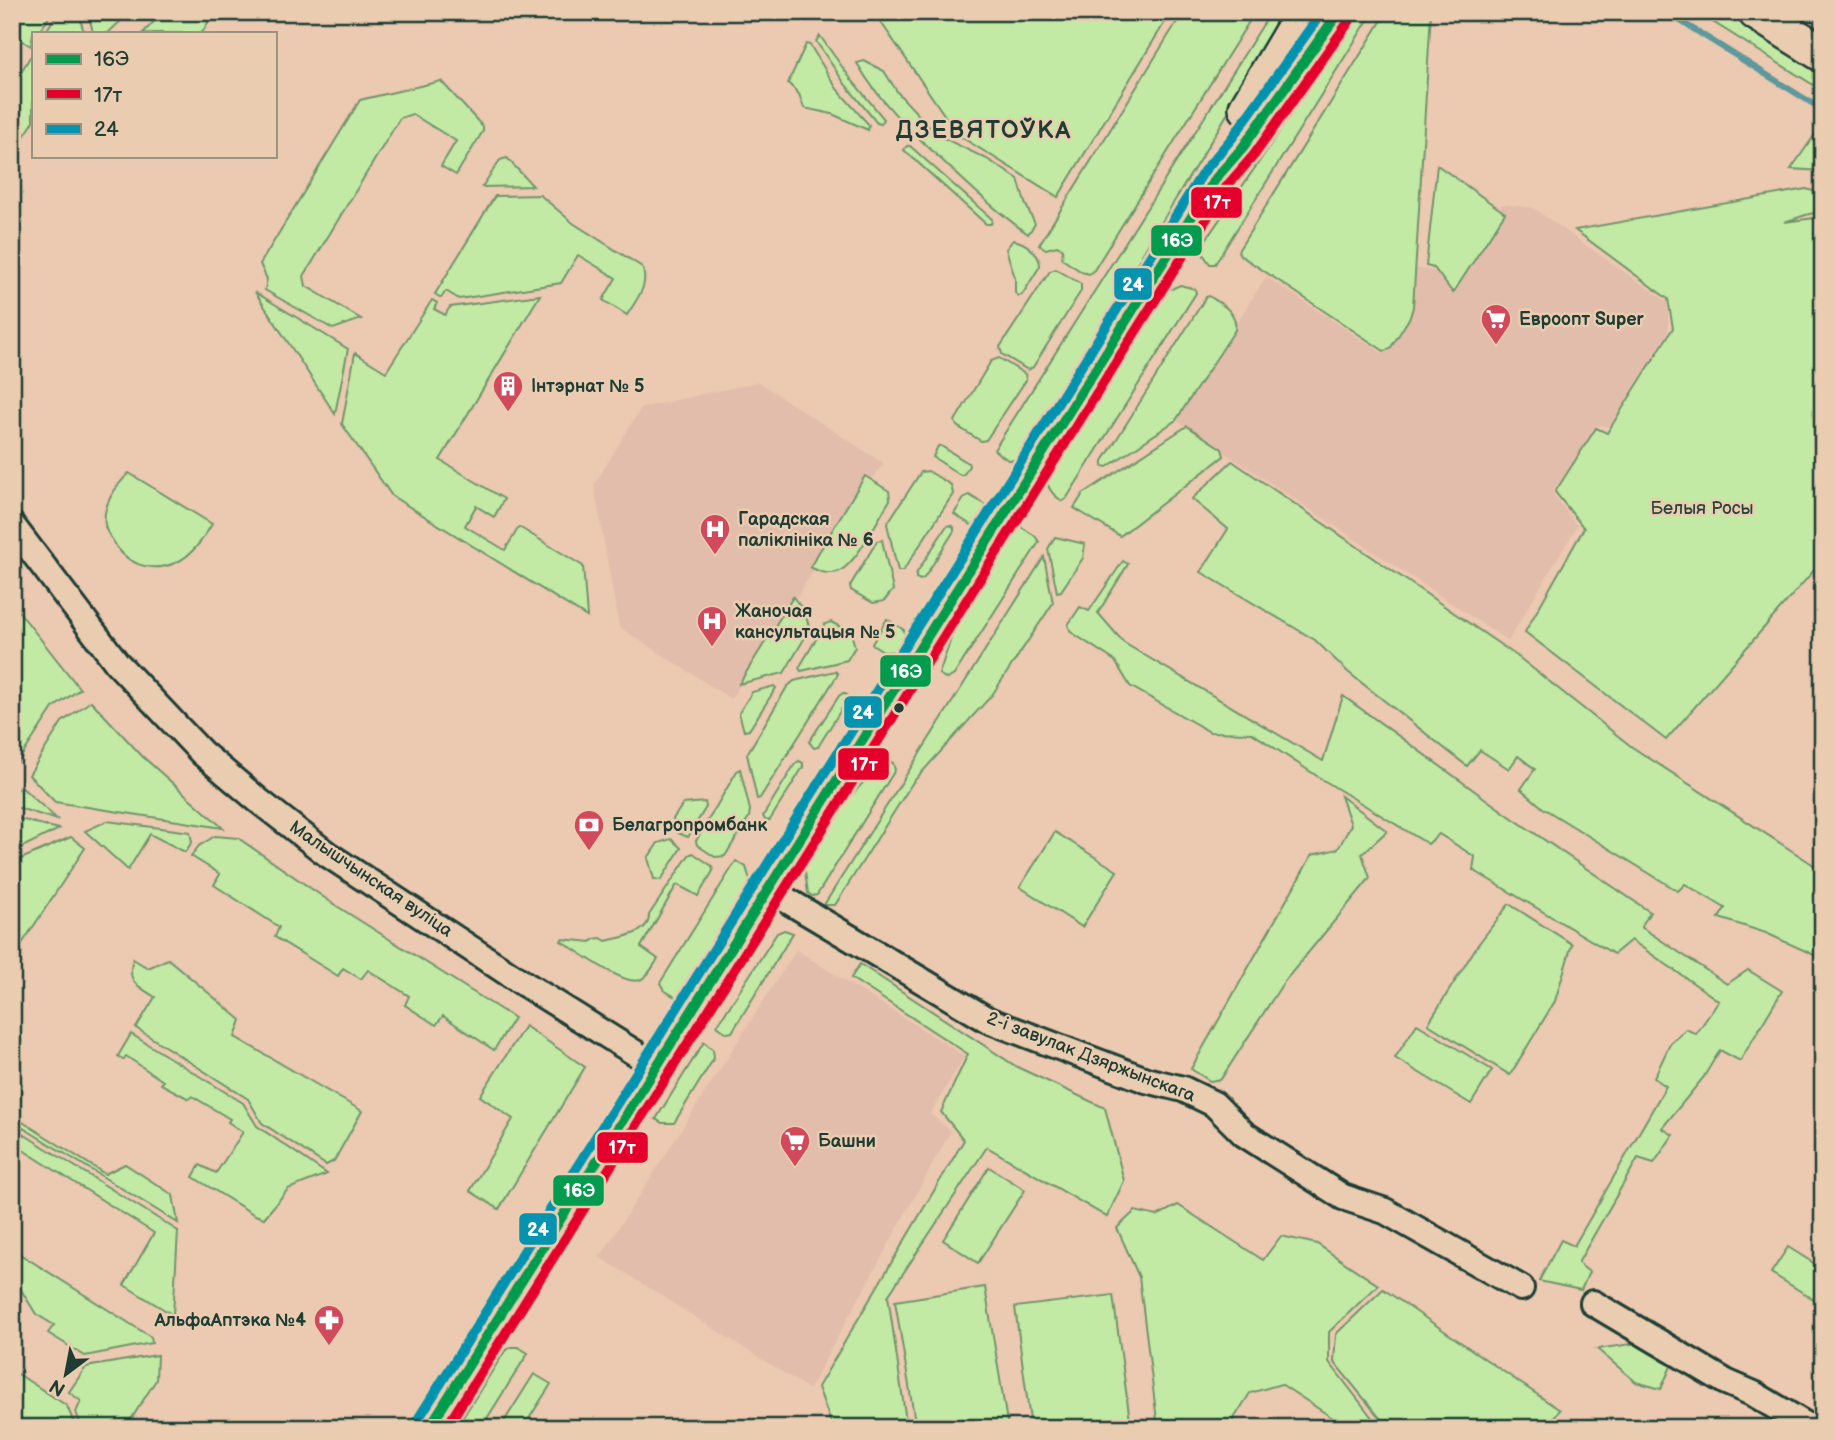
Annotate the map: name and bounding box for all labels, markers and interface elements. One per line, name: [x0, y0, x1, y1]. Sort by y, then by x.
legend: [32, 32, 276, 158]
text: 16Э: [94, 47, 129, 72]
text: 17т: [94, 83, 122, 108]
district label: ДЗЕВЯТОЎКА: [896, 116, 1072, 145]
text: 24: [94, 117, 119, 142]
line badge: 17т: [1190, 186, 1243, 219]
text: 17т: [1203, 192, 1231, 215]
line badge: 16Э: [1150, 224, 1203, 257]
text: 16Э: [1161, 230, 1193, 253]
line badge: 24: [1113, 267, 1153, 301]
text: 24: [1122, 274, 1144, 297]
supermarket icon: Евроопт Super: [1479, 302, 1513, 346]
place label: Евроопт Super: [1519, 309, 1645, 330]
building icon: Інтэрнат № 5: [491, 369, 525, 413]
place label: Інтэрнат № 5: [531, 376, 644, 397]
park label: Белыя Росы: [1650, 498, 1754, 519]
place label: Гарадская паліклініка № 6: [738, 509, 874, 551]
hospital icon: Гарадская паліклініка № 6: [698, 512, 732, 556]
place label: Жаночая кансультацыя № 5: [735, 601, 895, 643]
hospital icon: Жаночая кансультацыя № 5: [695, 604, 729, 648]
line badge: 16Э: [879, 654, 932, 688]
text: 16Э: [890, 661, 922, 684]
line badge: 24: [843, 695, 883, 729]
unlabelled marker: [892, 701, 906, 715]
text: 24: [852, 702, 874, 725]
line badge: 17т: [837, 747, 890, 781]
text: 17т: [850, 754, 878, 777]
bank icon: Белагропромбанк: [572, 808, 606, 852]
place label: Белагропромбанк: [612, 815, 767, 836]
street label: Малышчынская вуліца: [285, 817, 457, 942]
street label: 2-і завулак Дзяржынскага: [984, 1007, 1199, 1107]
supermarket icon: Башни: [778, 1124, 812, 1168]
line badge: 17т: [596, 1131, 649, 1164]
place label: Башни: [818, 1131, 876, 1152]
text: 17т: [608, 1137, 636, 1160]
line badge: 16Э: [552, 1174, 605, 1207]
text: 16Э: [563, 1180, 595, 1203]
line badge: 24: [518, 1212, 558, 1246]
text: 24: [527, 1219, 549, 1242]
pharmacy icon: АльфаАптэка №4: [312, 1303, 346, 1347]
place label: АльфаАптэка №4: [153, 1310, 306, 1331]
north arrow: [32, 1338, 102, 1408]
text: N: [46, 1374, 70, 1401]

